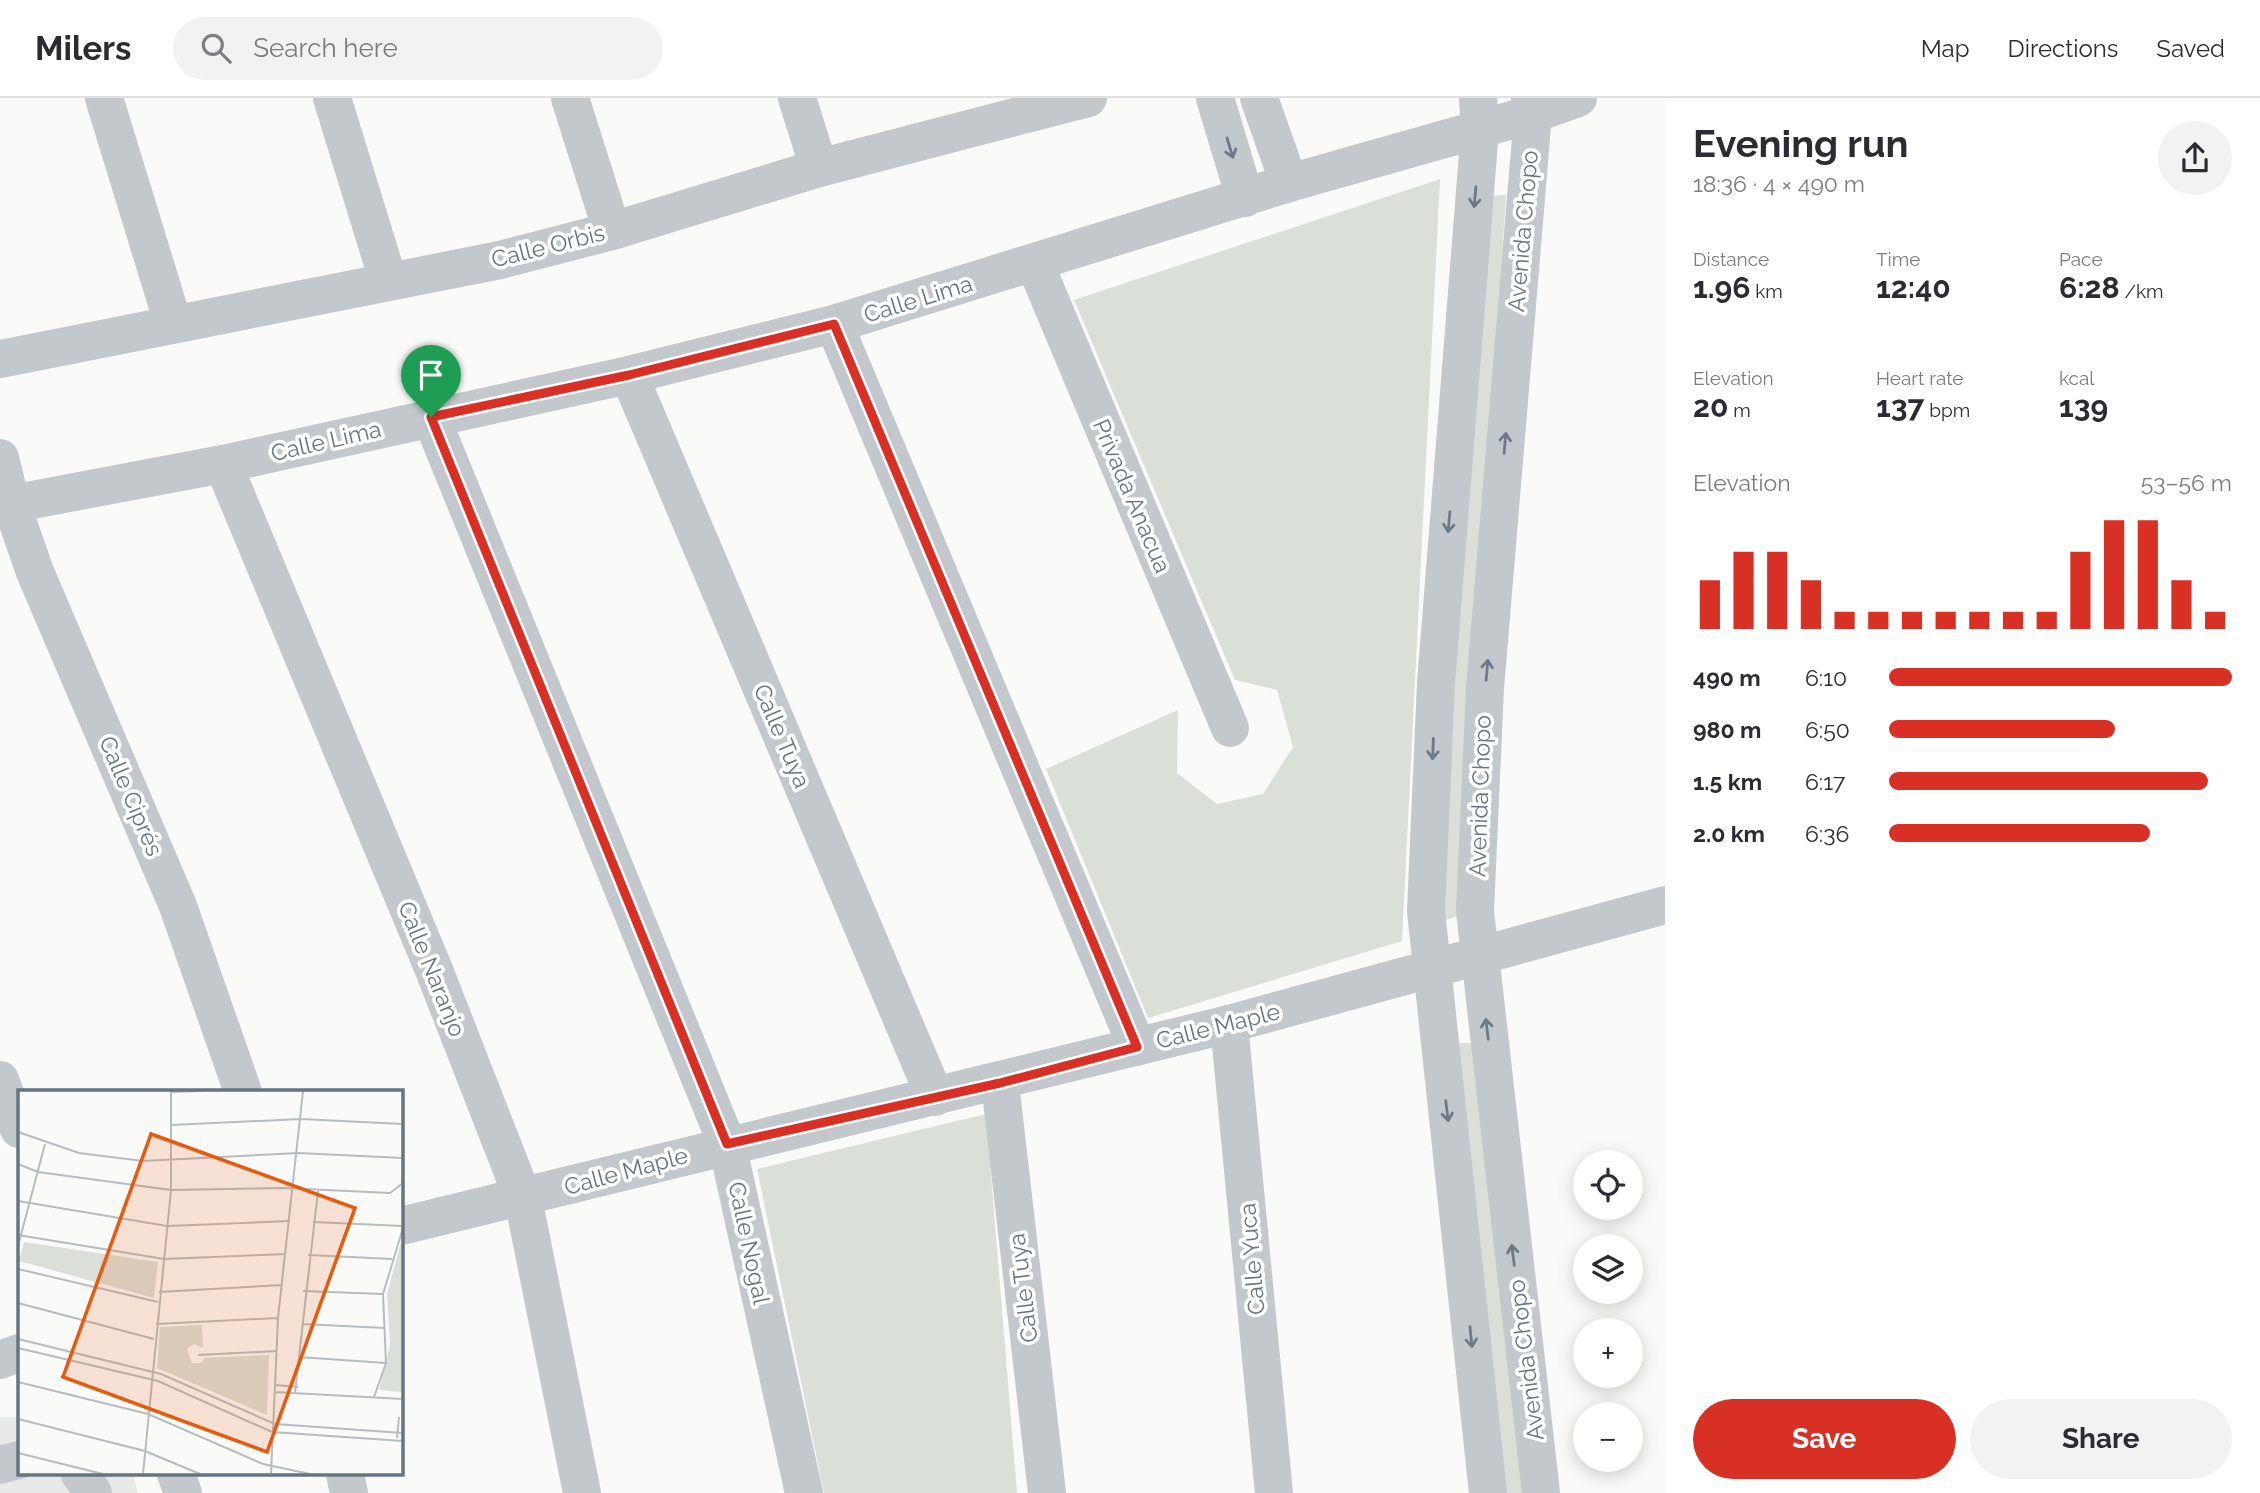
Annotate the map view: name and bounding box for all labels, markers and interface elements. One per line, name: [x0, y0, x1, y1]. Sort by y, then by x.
search box: [173, 17, 663, 80]
text: Milers: [35, 29, 131, 68]
icon: search: [197, 29, 235, 67]
text: Search here: [253, 33, 398, 63]
text: Map: [1921, 34, 1970, 63]
text: Directions: [2008, 34, 2118, 63]
text: Saved: [2156, 34, 2225, 63]
text: Evening run: [1693, 121, 1908, 166]
button: share: [2158, 121, 2232, 195]
one-way arrow: [1224, 136, 1237, 158]
street label: Avenida Chopo: [1502, 149, 1543, 313]
text: 18:36 · 4 × 490 m: [1693, 170, 1865, 197]
one-way arrow: [1468, 186, 1481, 208]
street label: Calle Orbis: [488, 218, 607, 273]
text: Distance: [1693, 248, 1769, 270]
text: Time: [1876, 248, 1920, 270]
text: Pace: [2059, 248, 2103, 270]
street label: Calle Lima: [860, 269, 975, 328]
text: 1.96: [1693, 270, 1750, 305]
text: 12:40: [1876, 270, 1951, 305]
text: 6:28: [2059, 270, 2120, 305]
text: km: [1750, 280, 1783, 302]
text: /km: [2120, 280, 2164, 302]
pin: [401, 345, 461, 417]
icon: arrive: [412, 356, 450, 394]
text: Elevation: [1693, 367, 1774, 389]
text: Heart rate: [1876, 367, 1964, 389]
text: kcal: [2059, 367, 2095, 389]
text: 20: [1693, 389, 1728, 424]
text: 137: [1876, 389, 1924, 424]
text: 139: [2059, 389, 2108, 424]
text: m: [1728, 399, 1751, 421]
text: bpm: [1924, 399, 1970, 421]
street label: Calle Lima: [268, 415, 384, 466]
street label: Privada Anacua: [1088, 415, 1177, 577]
one-way arrow: [1499, 433, 1512, 455]
text: Elevation: [1693, 469, 1791, 496]
text: 53–56 m: [2141, 469, 2232, 496]
one-way arrow: [1442, 510, 1455, 533]
one-way arrow: [1481, 659, 1494, 682]
text: 490 m: [1693, 664, 1761, 691]
text: 6:10: [1805, 664, 1847, 691]
street label: Calle Tuya: [749, 680, 816, 792]
street label: Avenida Chopo: [1463, 715, 1496, 877]
text: 980 m: [1693, 716, 1762, 743]
text: 6:50: [1805, 716, 1850, 743]
street label: Calle Ciprés: [94, 732, 169, 860]
one-way arrow: [1426, 737, 1439, 760]
text: 1.5 km: [1693, 768, 1762, 795]
text: 6:17: [1805, 768, 1845, 795]
text: 2.0 km: [1693, 820, 1765, 847]
text: 6:36: [1805, 820, 1849, 847]
street label: Calle Naranjo: [393, 897, 472, 1040]
street label: Calle Maple: [1153, 997, 1283, 1054]
one-way arrow: [1481, 1018, 1494, 1041]
inset map: [18, 1090, 402, 1476]
one-way arrow: [1441, 1099, 1454, 1121]
street label: Calle Maple: [561, 1141, 691, 1200]
map controls: [1573, 1150, 1643, 1472]
button: locate: [1573, 1150, 1643, 1220]
street label: Calle Nogal: [723, 1179, 776, 1307]
street label: Calle Yuca: [1233, 1202, 1270, 1316]
street label: Calle Tuya: [1002, 1232, 1043, 1344]
button: layers: [1573, 1234, 1643, 1304]
one-way arrow: [1507, 1244, 1520, 1267]
street label: Avenida Chopo: [1502, 1278, 1549, 1442]
button: +: [1573, 1318, 1643, 1388]
one-way arrow: [1465, 1325, 1478, 1348]
button: Save: [1693, 1399, 1956, 1479]
button: Share: [1970, 1399, 2232, 1479]
button: −: [1573, 1402, 1643, 1472]

